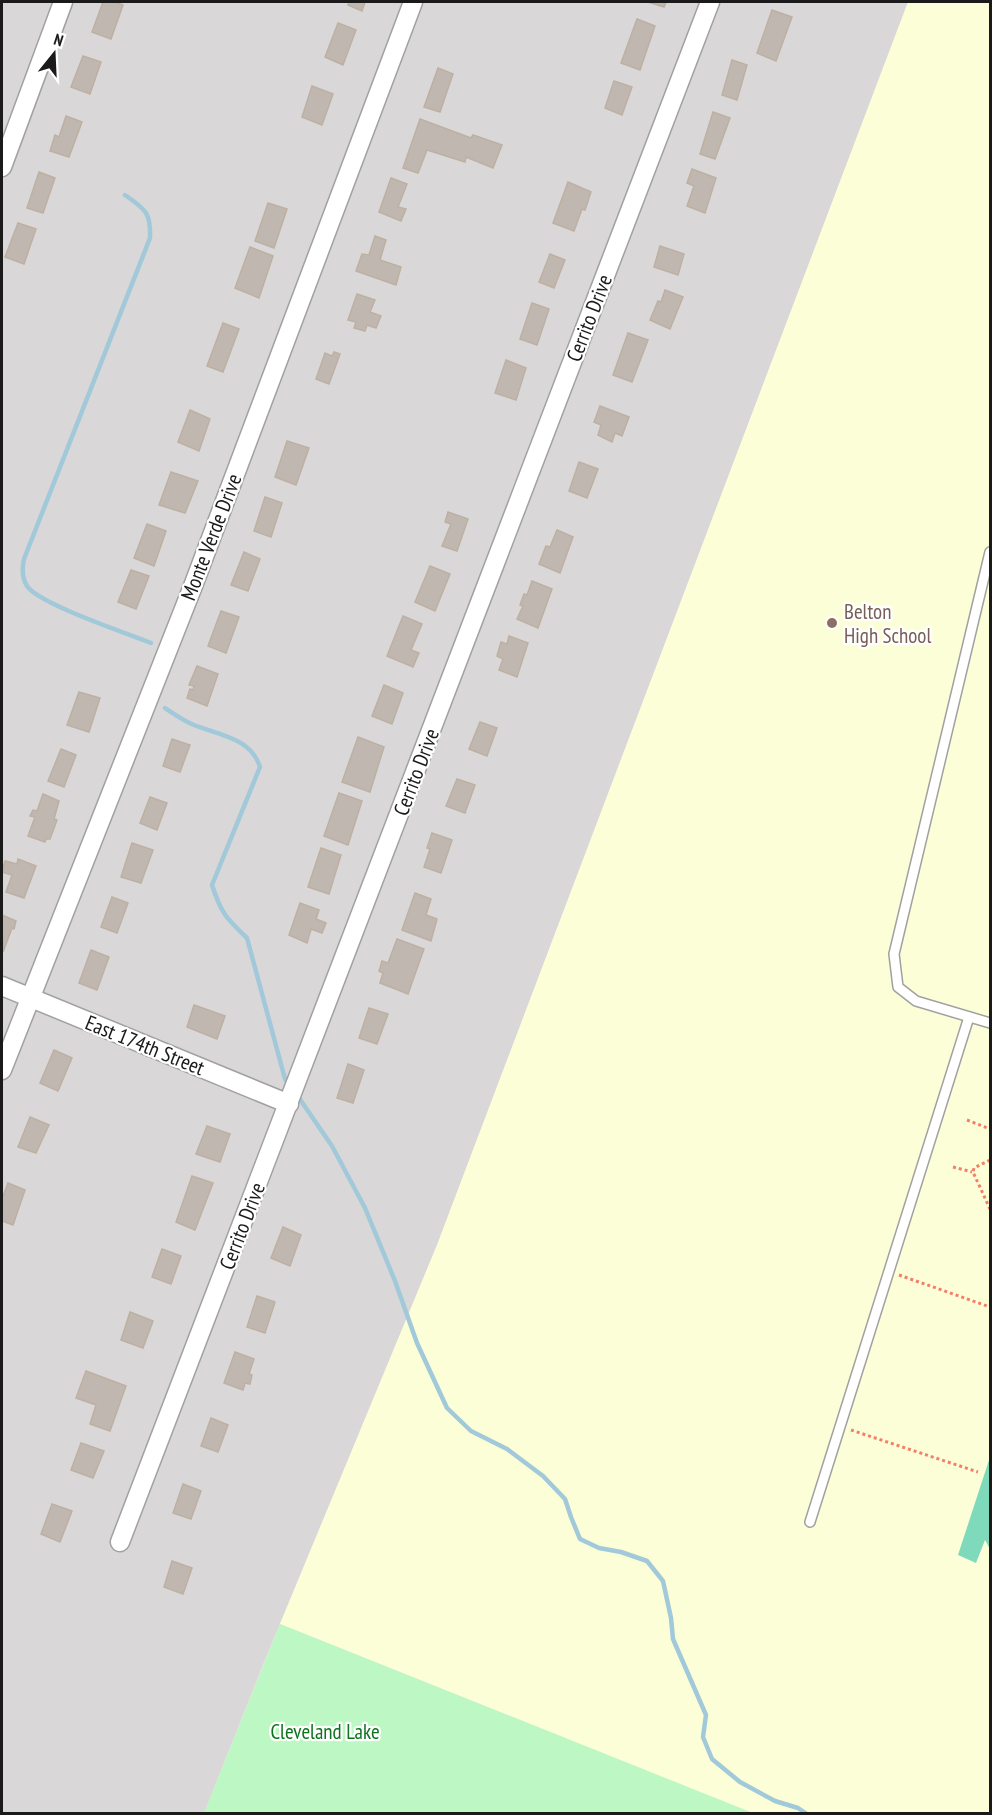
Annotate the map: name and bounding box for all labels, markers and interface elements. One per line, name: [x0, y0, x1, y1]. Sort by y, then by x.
north arrow: [24, 24, 84, 84]
text: N: [51, 29, 66, 51]
street label: Cerrito Drive: [560, 271, 618, 365]
street label: Monte Verde Drive: [174, 470, 248, 604]
place label: Belton High School: [844, 598, 931, 649]
marker: Belton High School: [825, 616, 839, 630]
street label: Cerrito Drive: [387, 725, 445, 819]
street label: East 174th Street: [82, 1009, 209, 1081]
street label: Cerrito Drive: [213, 1179, 271, 1273]
park label: Cleveland Lake: [270, 1718, 380, 1745]

